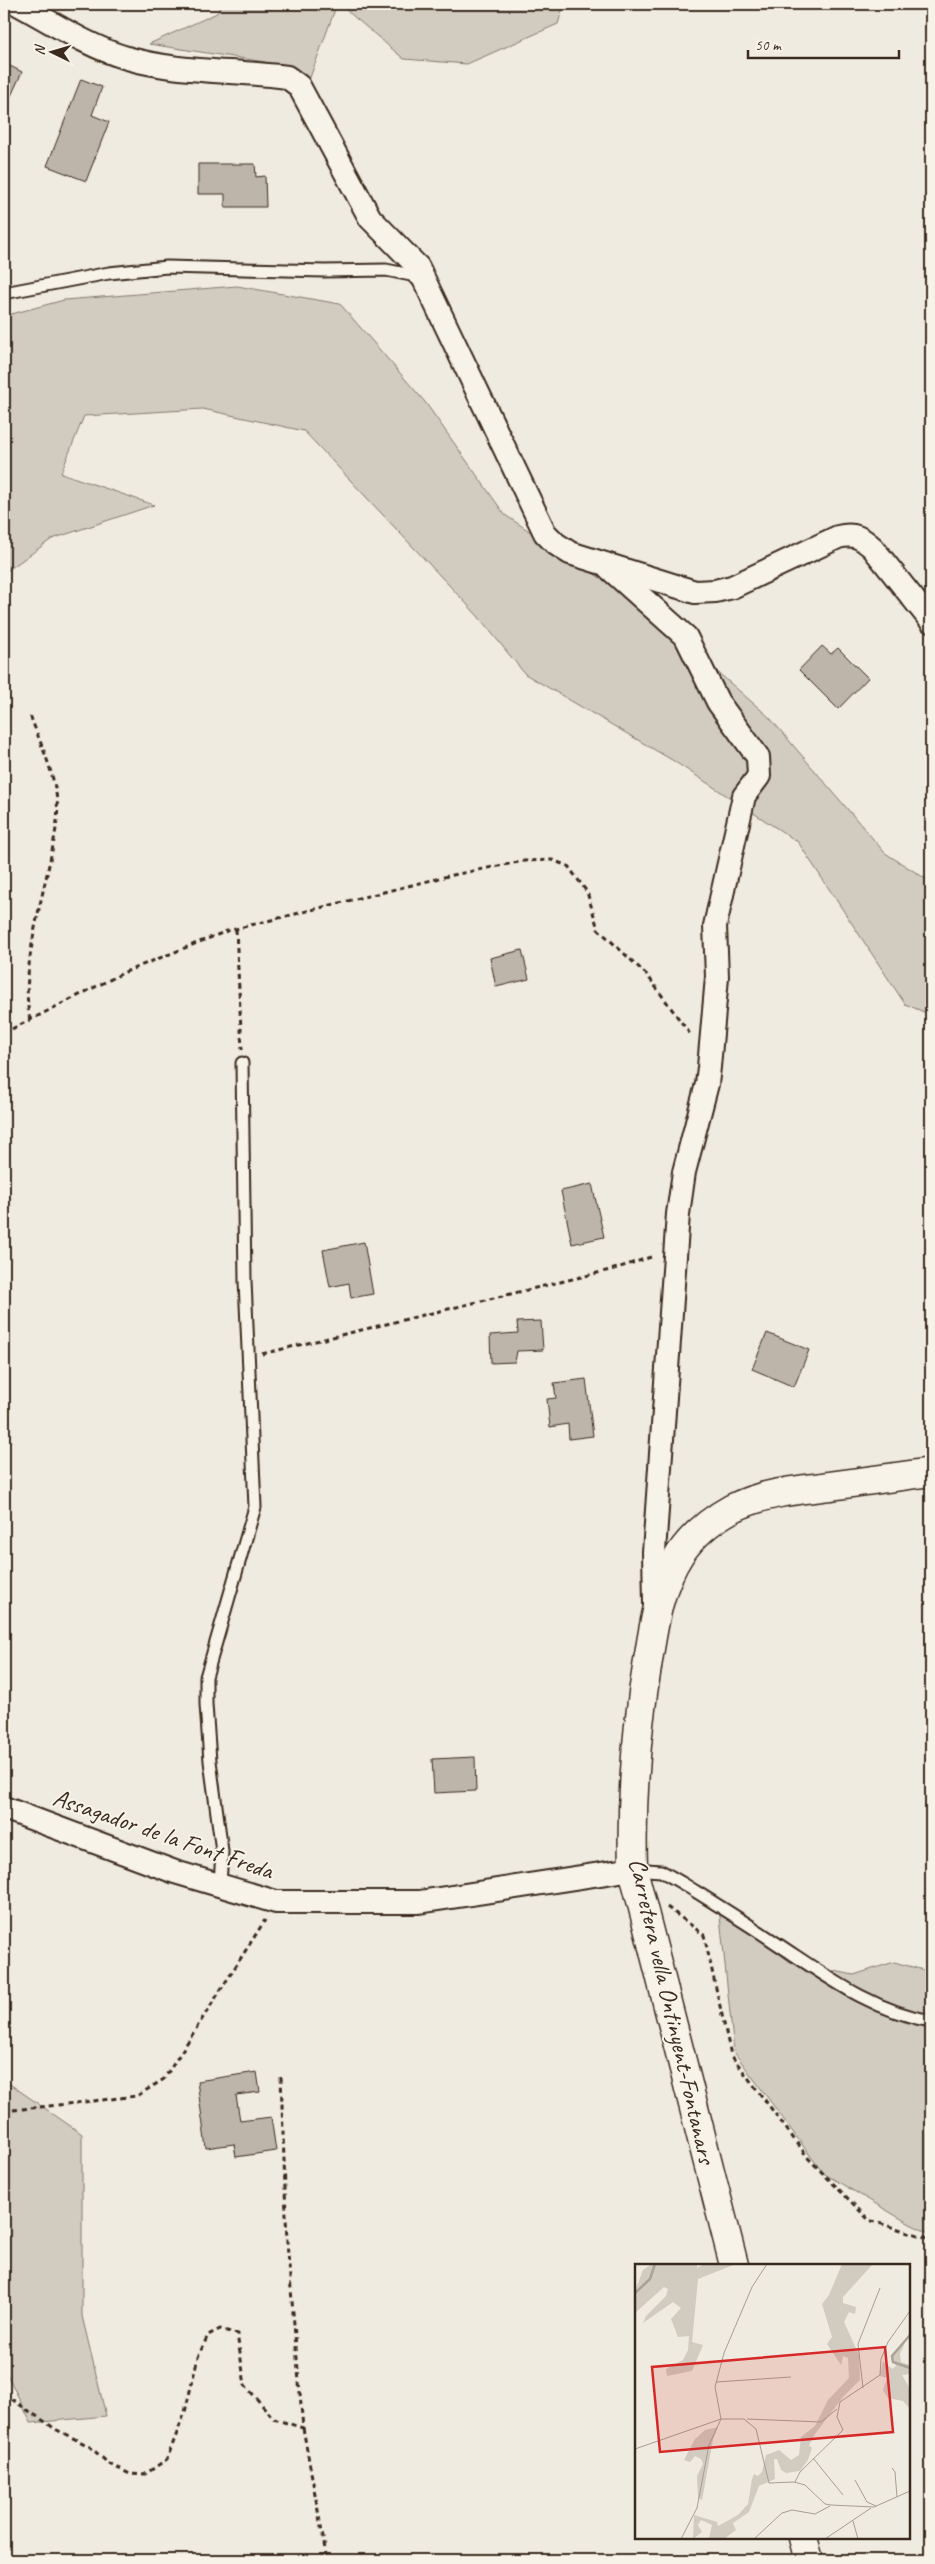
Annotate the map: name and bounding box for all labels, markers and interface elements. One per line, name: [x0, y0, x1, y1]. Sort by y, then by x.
north arrow: [28, 28, 78, 78]
scale bar: [748, 28, 899, 60]
text: 50 m: [755, 36, 782, 55]
text: N: [31, 44, 49, 56]
street label: Assagador de la Font Freda: [49, 1781, 279, 1887]
street label: Carretera vella Ontinyent-Fontanars: [621, 1855, 723, 2169]
inset map: [635, 2264, 910, 2539]

